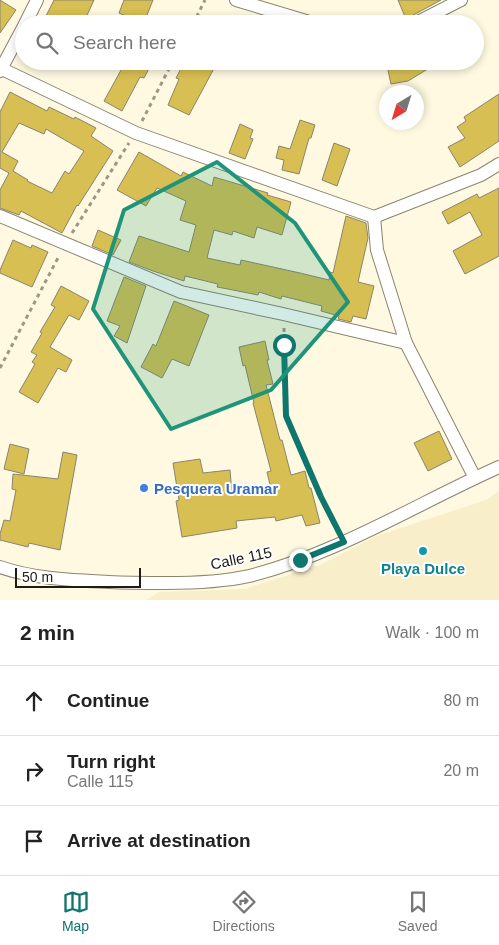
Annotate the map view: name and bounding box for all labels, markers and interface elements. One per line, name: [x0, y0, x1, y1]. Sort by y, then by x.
search box: [15, 15, 484, 70]
icon: search: [33, 29, 61, 57]
text: Search here: [73, 32, 177, 53]
north arrow: [379, 85, 424, 130]
route start: [273, 334, 296, 357]
place label: Pesquera Uramar: [154, 480, 278, 497]
marker: Pesquera Uramar: [138, 482, 150, 494]
street label: Calle 115: [209, 543, 273, 573]
marker: Playa Dulce: [417, 545, 429, 557]
route end: [289, 549, 312, 572]
place label: Playa Dulce: [381, 560, 465, 577]
scale bar: [15, 565, 141, 588]
text: 50 m: [22, 569, 53, 585]
text: 2 min: [20, 621, 75, 644]
text: Walk · 100 m: [385, 624, 479, 641]
icon: ahead: [20, 687, 48, 715]
text: Continue: [67, 690, 149, 711]
text: 80 m: [443, 692, 479, 709]
text: Turn right: [67, 751, 155, 772]
icon: right: [20, 757, 48, 785]
text: 20 m: [443, 762, 479, 779]
text: Calle 115: [67, 773, 133, 790]
icon: arrive: [20, 827, 48, 855]
text: Arrive at destination: [67, 830, 251, 851]
tab: Map: [62, 888, 90, 934]
tab: Directions: [213, 888, 275, 934]
tab: Saved: [398, 888, 437, 934]

